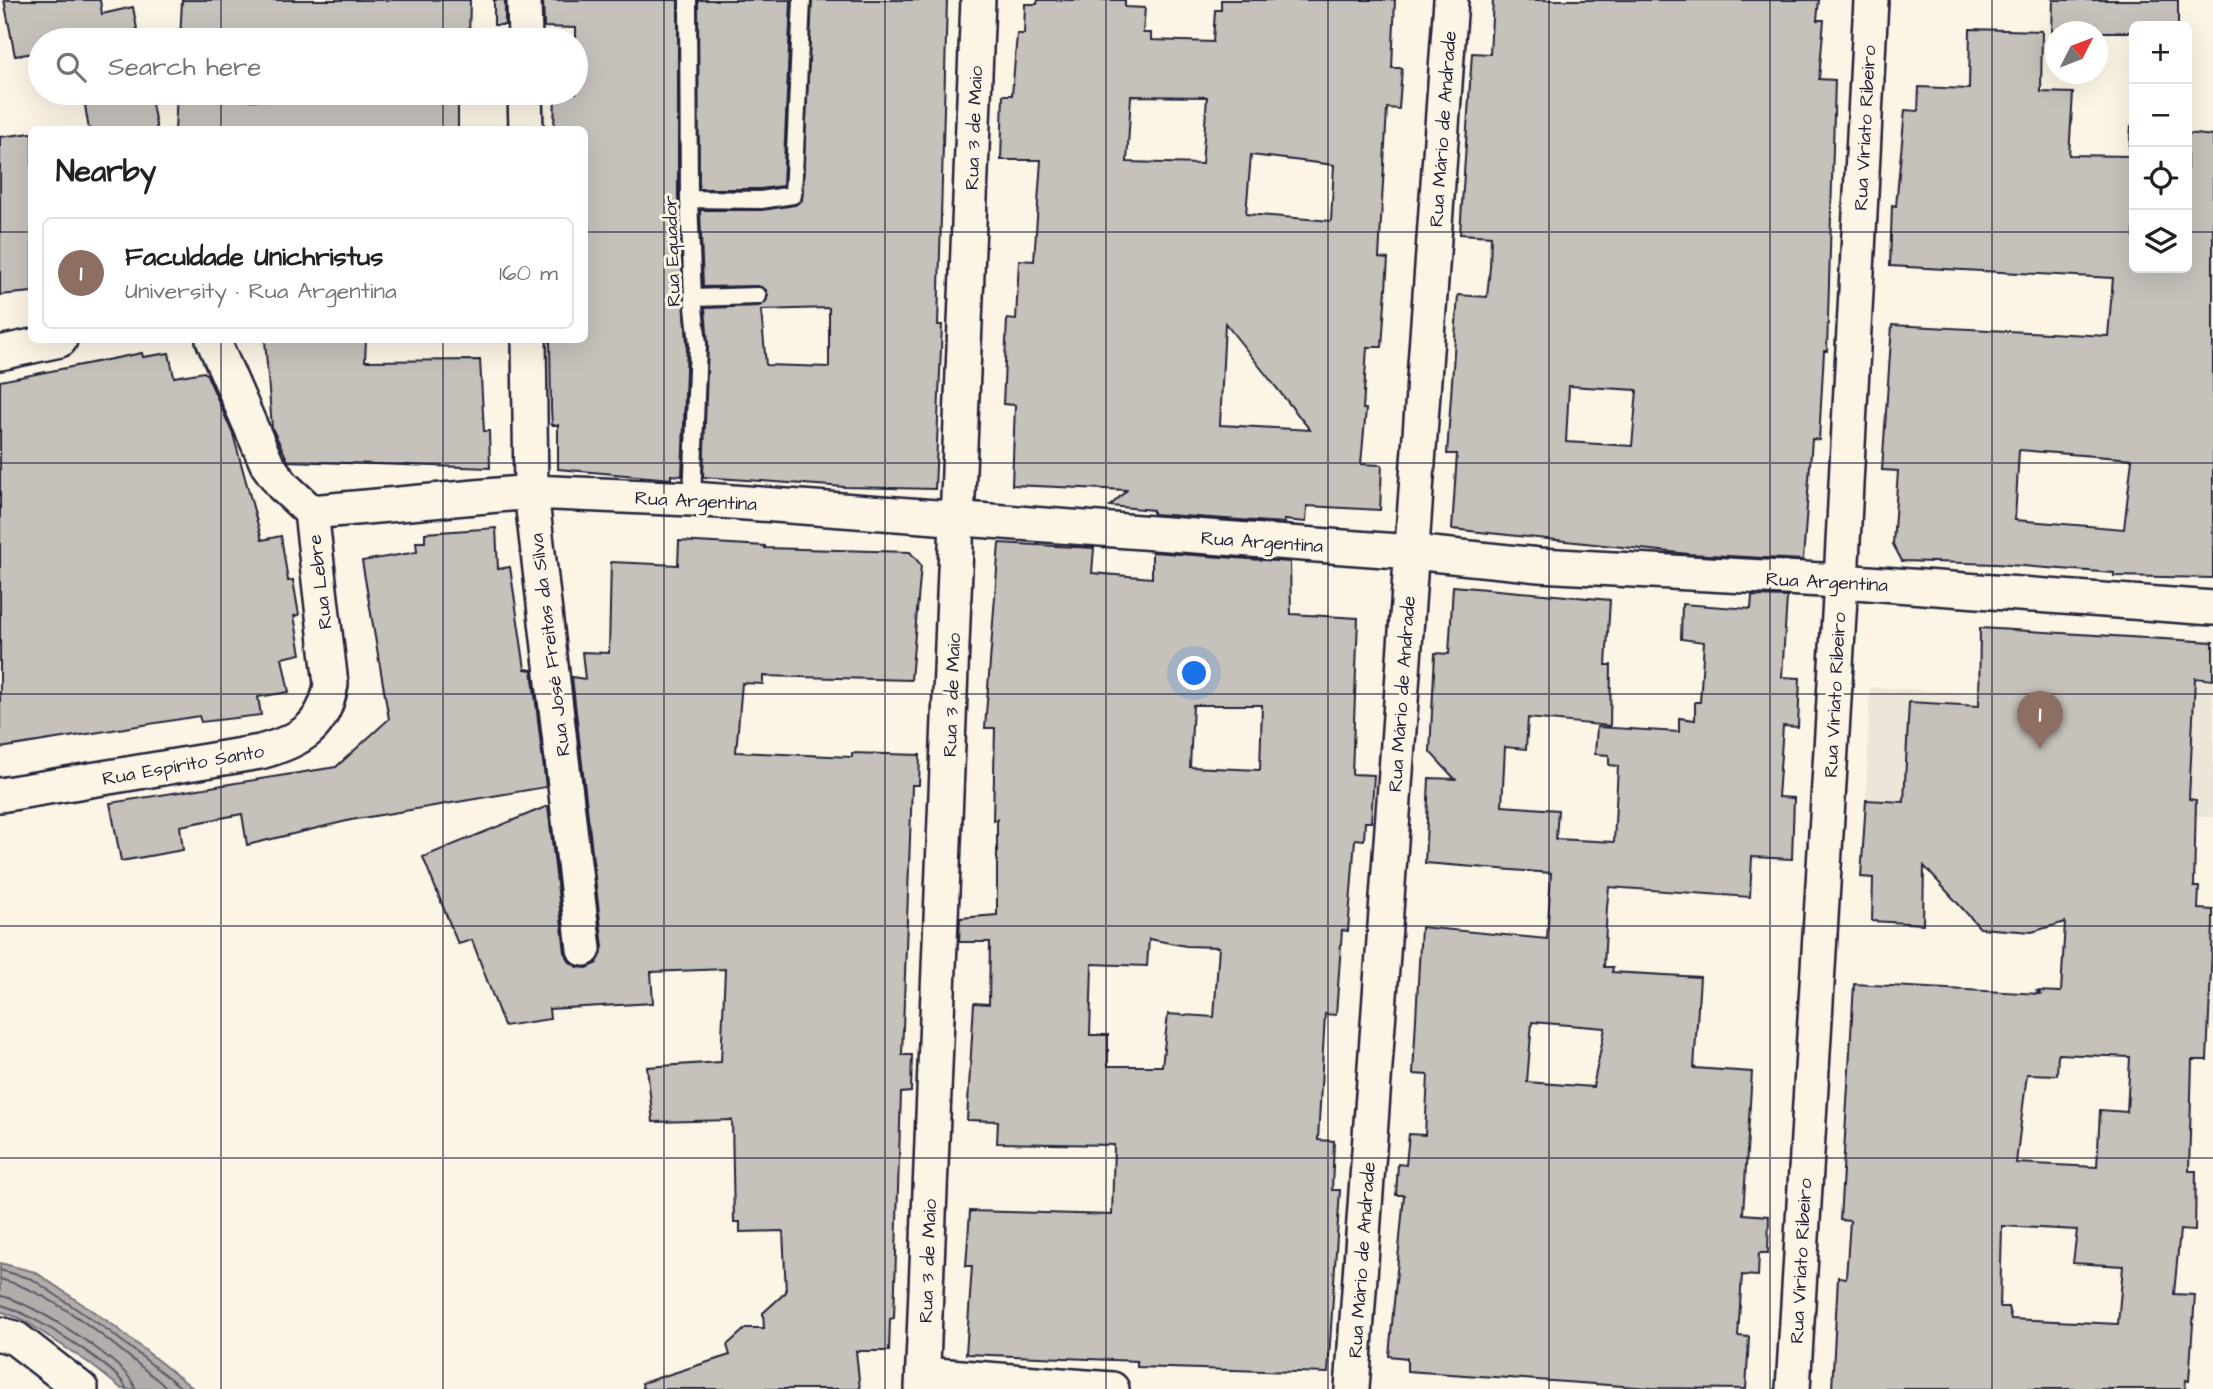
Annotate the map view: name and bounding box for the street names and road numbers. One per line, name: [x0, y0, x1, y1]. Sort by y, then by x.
street label: Rua Mário de Andrade: [1423, 30, 1464, 228]
street label: Rua Viriato Ribeiro: [1848, 44, 1883, 212]
street label: Rua 3 de Maio: [959, 65, 990, 191]
street label: Rua Equador: [657, 194, 688, 307]
street label: Rua Argentina: [634, 485, 758, 519]
street label: Rua Argentina: [1200, 525, 1324, 561]
street label: Rua José Freitas da Silva: [523, 531, 578, 758]
street label: Rua Lebre: [301, 533, 340, 631]
street label: Rua Argentina: [1765, 566, 1889, 600]
street label: Rua Mário de Andrade: [1382, 595, 1423, 793]
street label: Rua Viriato Ribeiro: [1818, 611, 1853, 779]
street label: Rua 3 de Maio: [937, 632, 968, 758]
street label: Rua Espírito Santo: [100, 738, 267, 793]
street label: Rua Mário de Andrade: [1342, 1161, 1383, 1359]
street label: Rua Viriato Ribeiro: [1784, 1177, 1819, 1345]
street label: Rua 3 de Maio: [913, 1198, 944, 1324]

